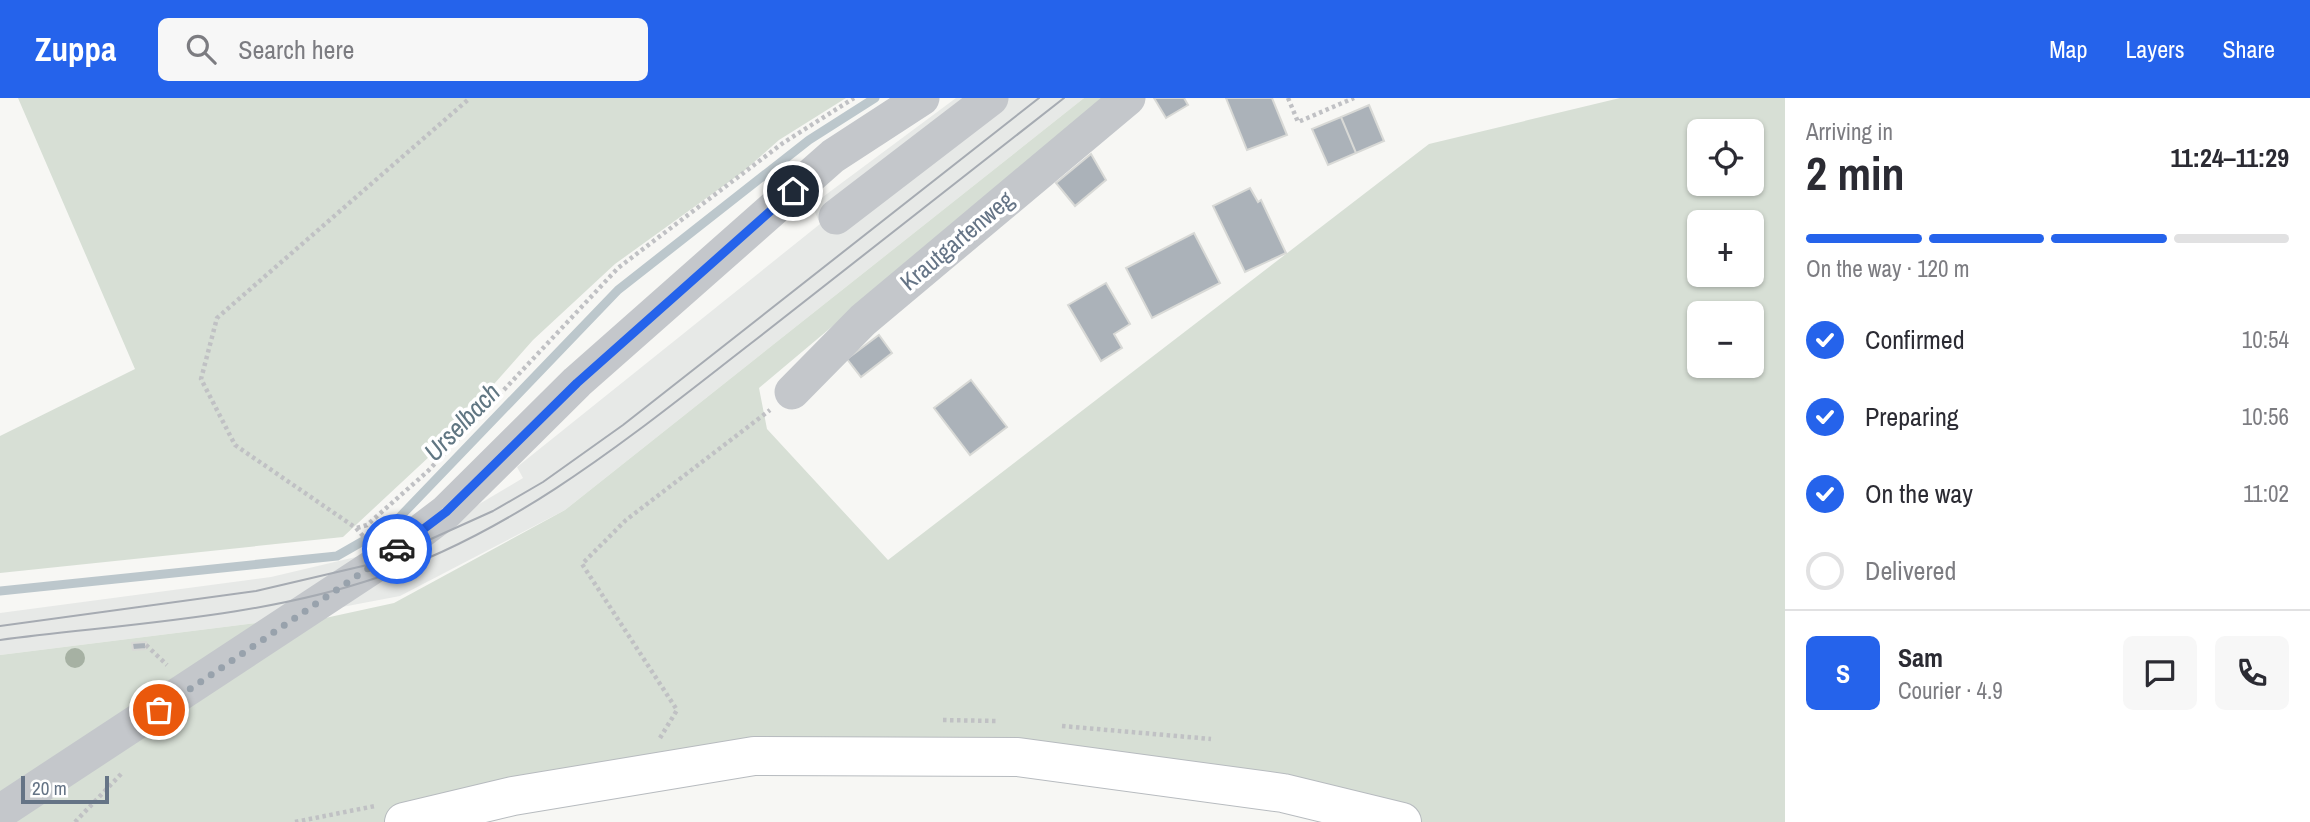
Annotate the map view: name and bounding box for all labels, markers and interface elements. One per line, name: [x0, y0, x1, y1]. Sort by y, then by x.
search box: [158, 18, 648, 81]
text: Zuppa: [35, 27, 116, 71]
icon: search: [182, 30, 220, 68]
text: Search here: [238, 32, 354, 67]
text: Map: [2049, 33, 2087, 65]
text: Layers: [2125, 33, 2184, 65]
text: Share: [2222, 33, 2275, 65]
text: Arriving in: [1806, 116, 1893, 147]
map controls: [1687, 119, 1764, 378]
button: locate: [1687, 119, 1764, 196]
text: 11:24–11:29: [2170, 140, 2289, 175]
text: 2 min: [1806, 142, 1905, 204]
pin: [763, 161, 823, 221]
icon: home: [774, 172, 812, 210]
street label: Krautgartenweg: [893, 183, 1020, 297]
button: +: [1687, 210, 1764, 287]
text: On the way · 120 m: [1806, 253, 1970, 284]
button: −: [1687, 301, 1764, 378]
icon: check: [1806, 321, 1844, 359]
text: Confirmed: [1865, 322, 1965, 357]
text: 10:54: [2242, 324, 2289, 355]
water label: Urselbach: [416, 375, 508, 468]
icon: check: [1806, 398, 1844, 436]
text: Preparing: [1865, 399, 1959, 434]
text: 10:56: [2242, 401, 2289, 432]
icon: check: [1806, 475, 1844, 513]
text: On the way: [1865, 476, 1973, 511]
text: 11:02: [2243, 478, 2289, 509]
courier: [362, 514, 432, 584]
icon: car: [378, 530, 416, 568]
text: Delivered: [1865, 553, 1956, 588]
button: chat: [2123, 636, 2197, 710]
button: phone: [2215, 636, 2289, 710]
text: Sam: [1898, 640, 1943, 675]
text: S: [1836, 656, 1850, 691]
text: Courier · 4.9: [1898, 675, 2003, 706]
pin: [129, 680, 189, 740]
icon: bag: [140, 691, 178, 729]
scale bar: [21, 773, 108, 805]
text: 20 m: [32, 775, 67, 801]

